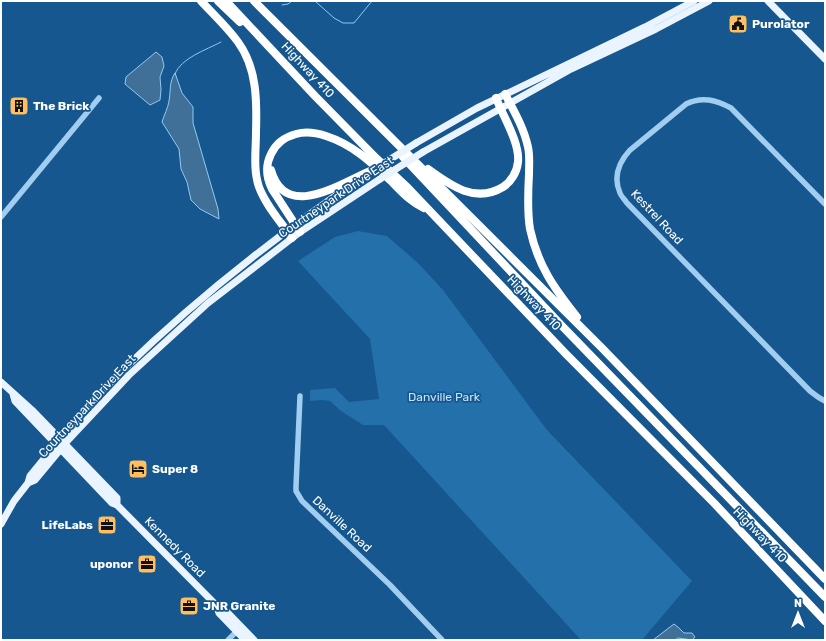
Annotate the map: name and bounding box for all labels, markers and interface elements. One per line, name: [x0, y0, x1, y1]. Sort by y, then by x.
public building icon: Purolator: [727, 13, 749, 35]
place label: Purolator: [752, 17, 810, 31]
street label: Highway 410: [279, 39, 337, 101]
building icon: The Brick: [8, 95, 30, 117]
place label: The Brick: [33, 99, 89, 113]
street label: Courtneypark Drive East: [276, 153, 396, 241]
street label: Kestrel Road: [628, 187, 686, 247]
street label: Highway 410: [504, 273, 564, 333]
street label: Courtneypark Drive East: [36, 351, 139, 460]
park label: Danville Park: [408, 390, 481, 404]
hotel icon: Super 8: [127, 458, 149, 480]
place label: Super 8: [152, 462, 198, 476]
street label: Danville Road: [310, 493, 374, 555]
street label: Highway 410: [730, 505, 790, 565]
office icon: LifeLabs: [96, 514, 118, 536]
street label: Kennedy Road: [142, 514, 208, 580]
place label: LifeLabs: [42, 518, 93, 532]
office icon: uponor: [136, 553, 158, 575]
place label: uponor: [90, 557, 134, 571]
north arrow: [778, 593, 818, 633]
office icon: JNR Granite: [178, 595, 200, 617]
text: N: [794, 597, 802, 610]
place label: JNR Granite: [203, 599, 275, 613]

